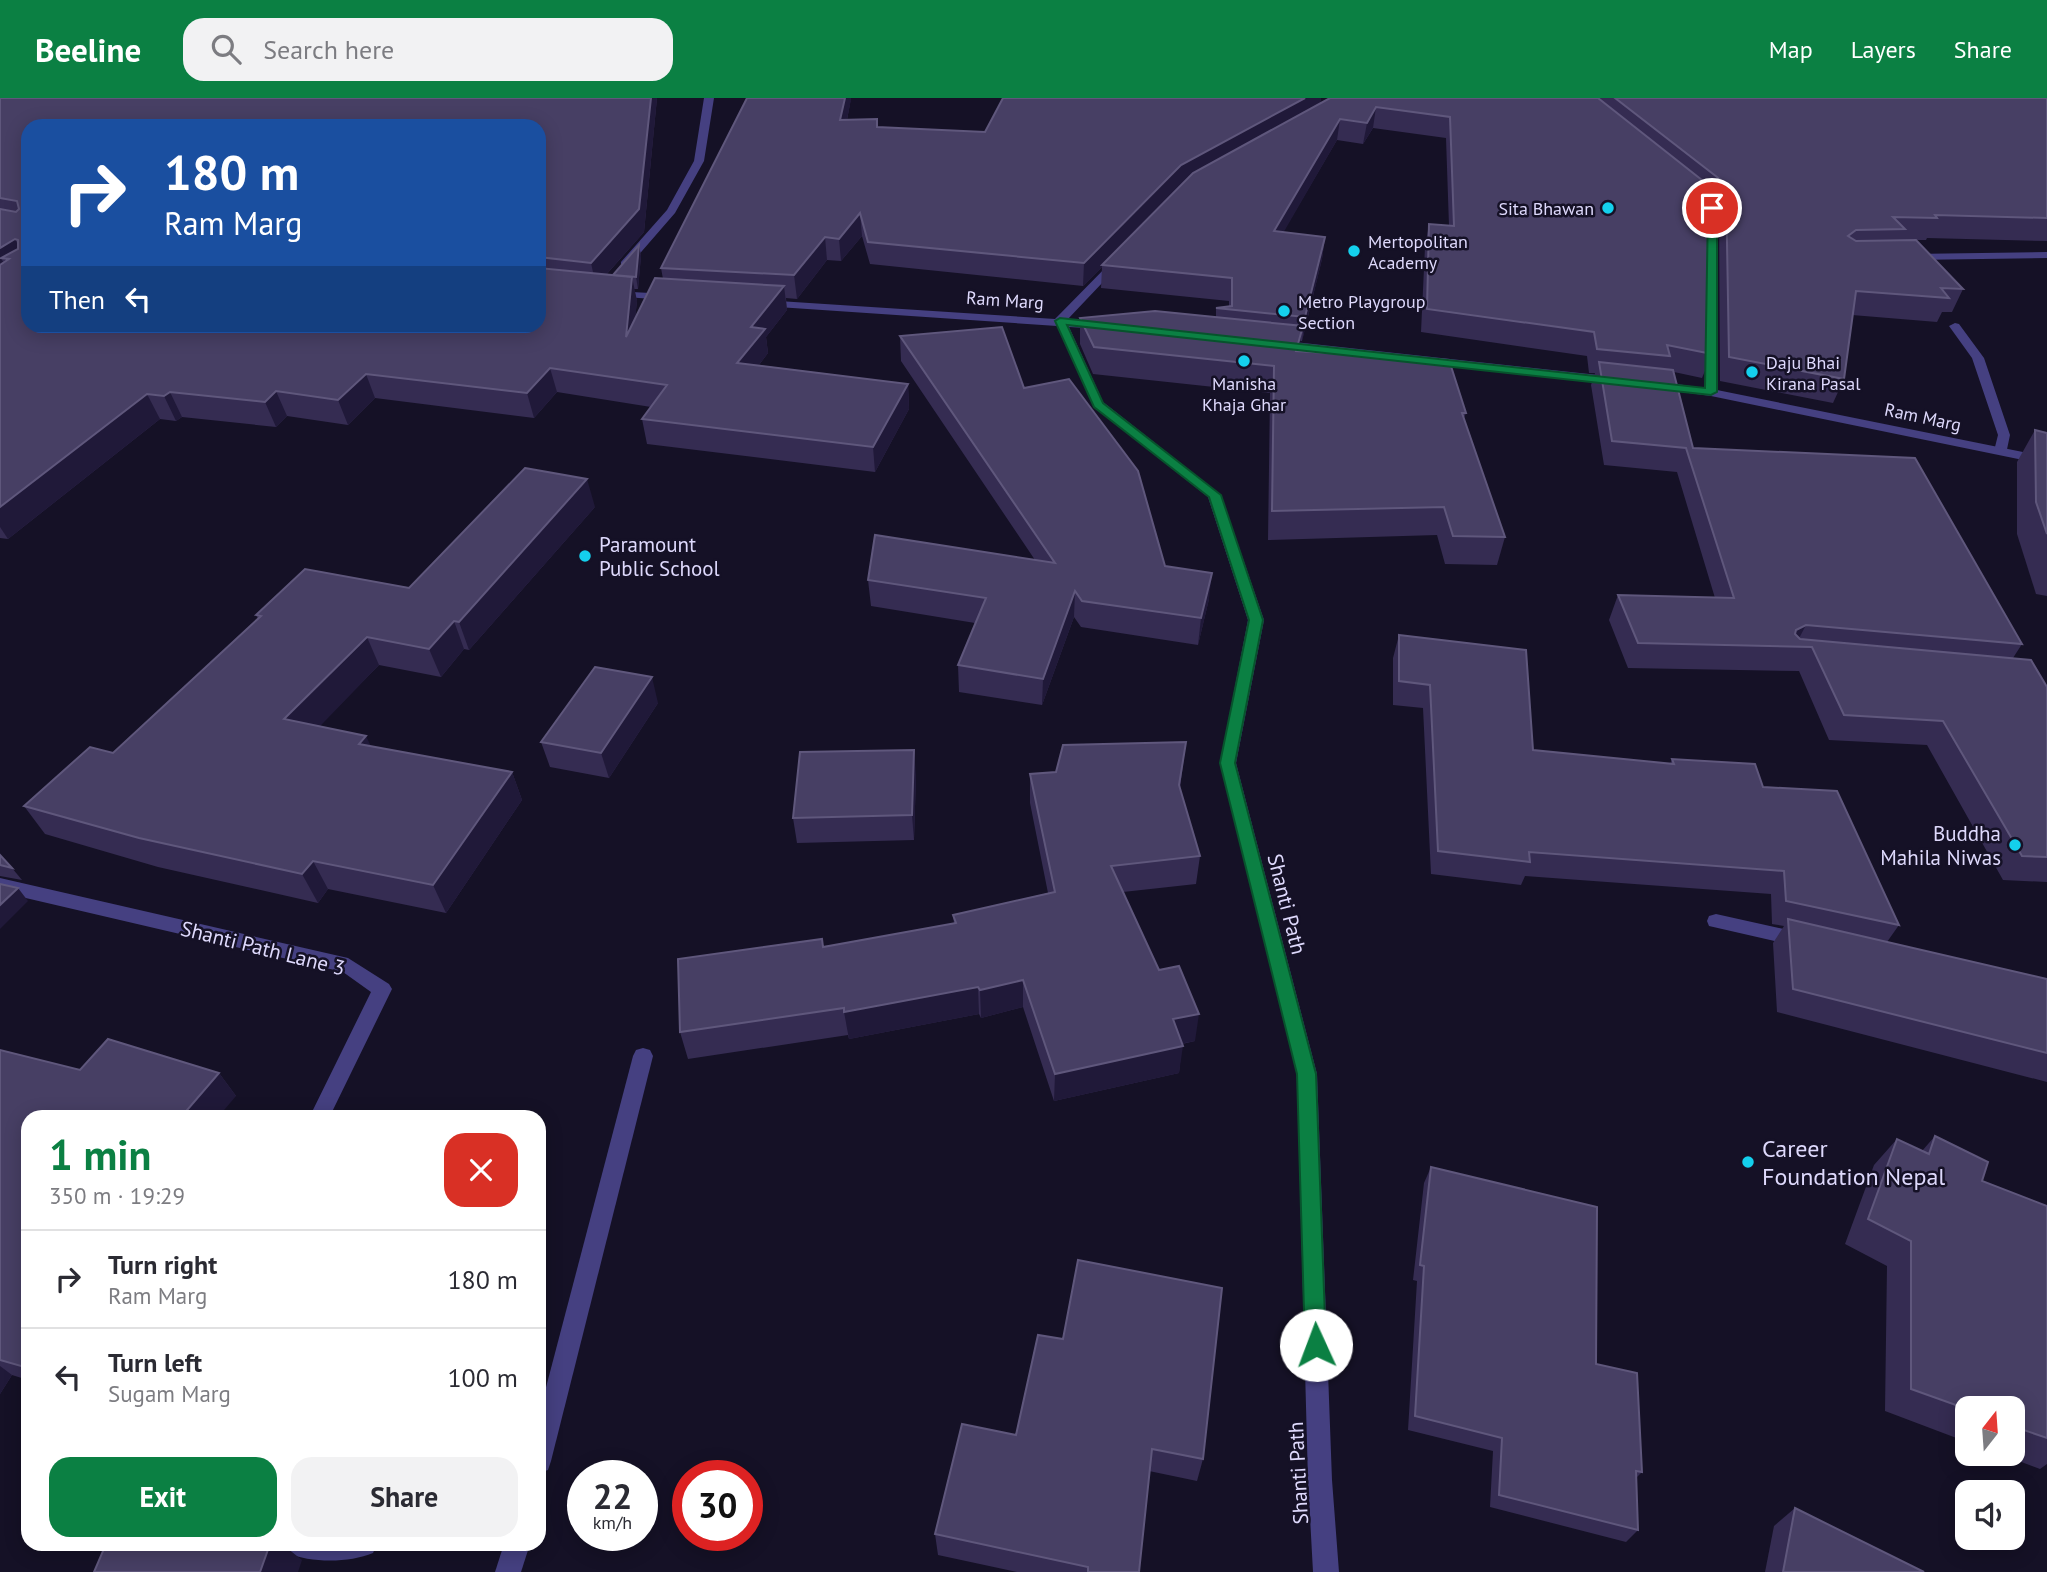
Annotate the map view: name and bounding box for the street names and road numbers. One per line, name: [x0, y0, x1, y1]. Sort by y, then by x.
street label: Ram Marg: [965, 286, 1045, 314]
street label: Ram Marg: [1883, 398, 1963, 436]
street label: Shanti Path: [1261, 851, 1313, 957]
street label: Shanti Path Lane 3: [178, 915, 348, 981]
street label: Shanti Path: [1282, 1421, 1314, 1525]

